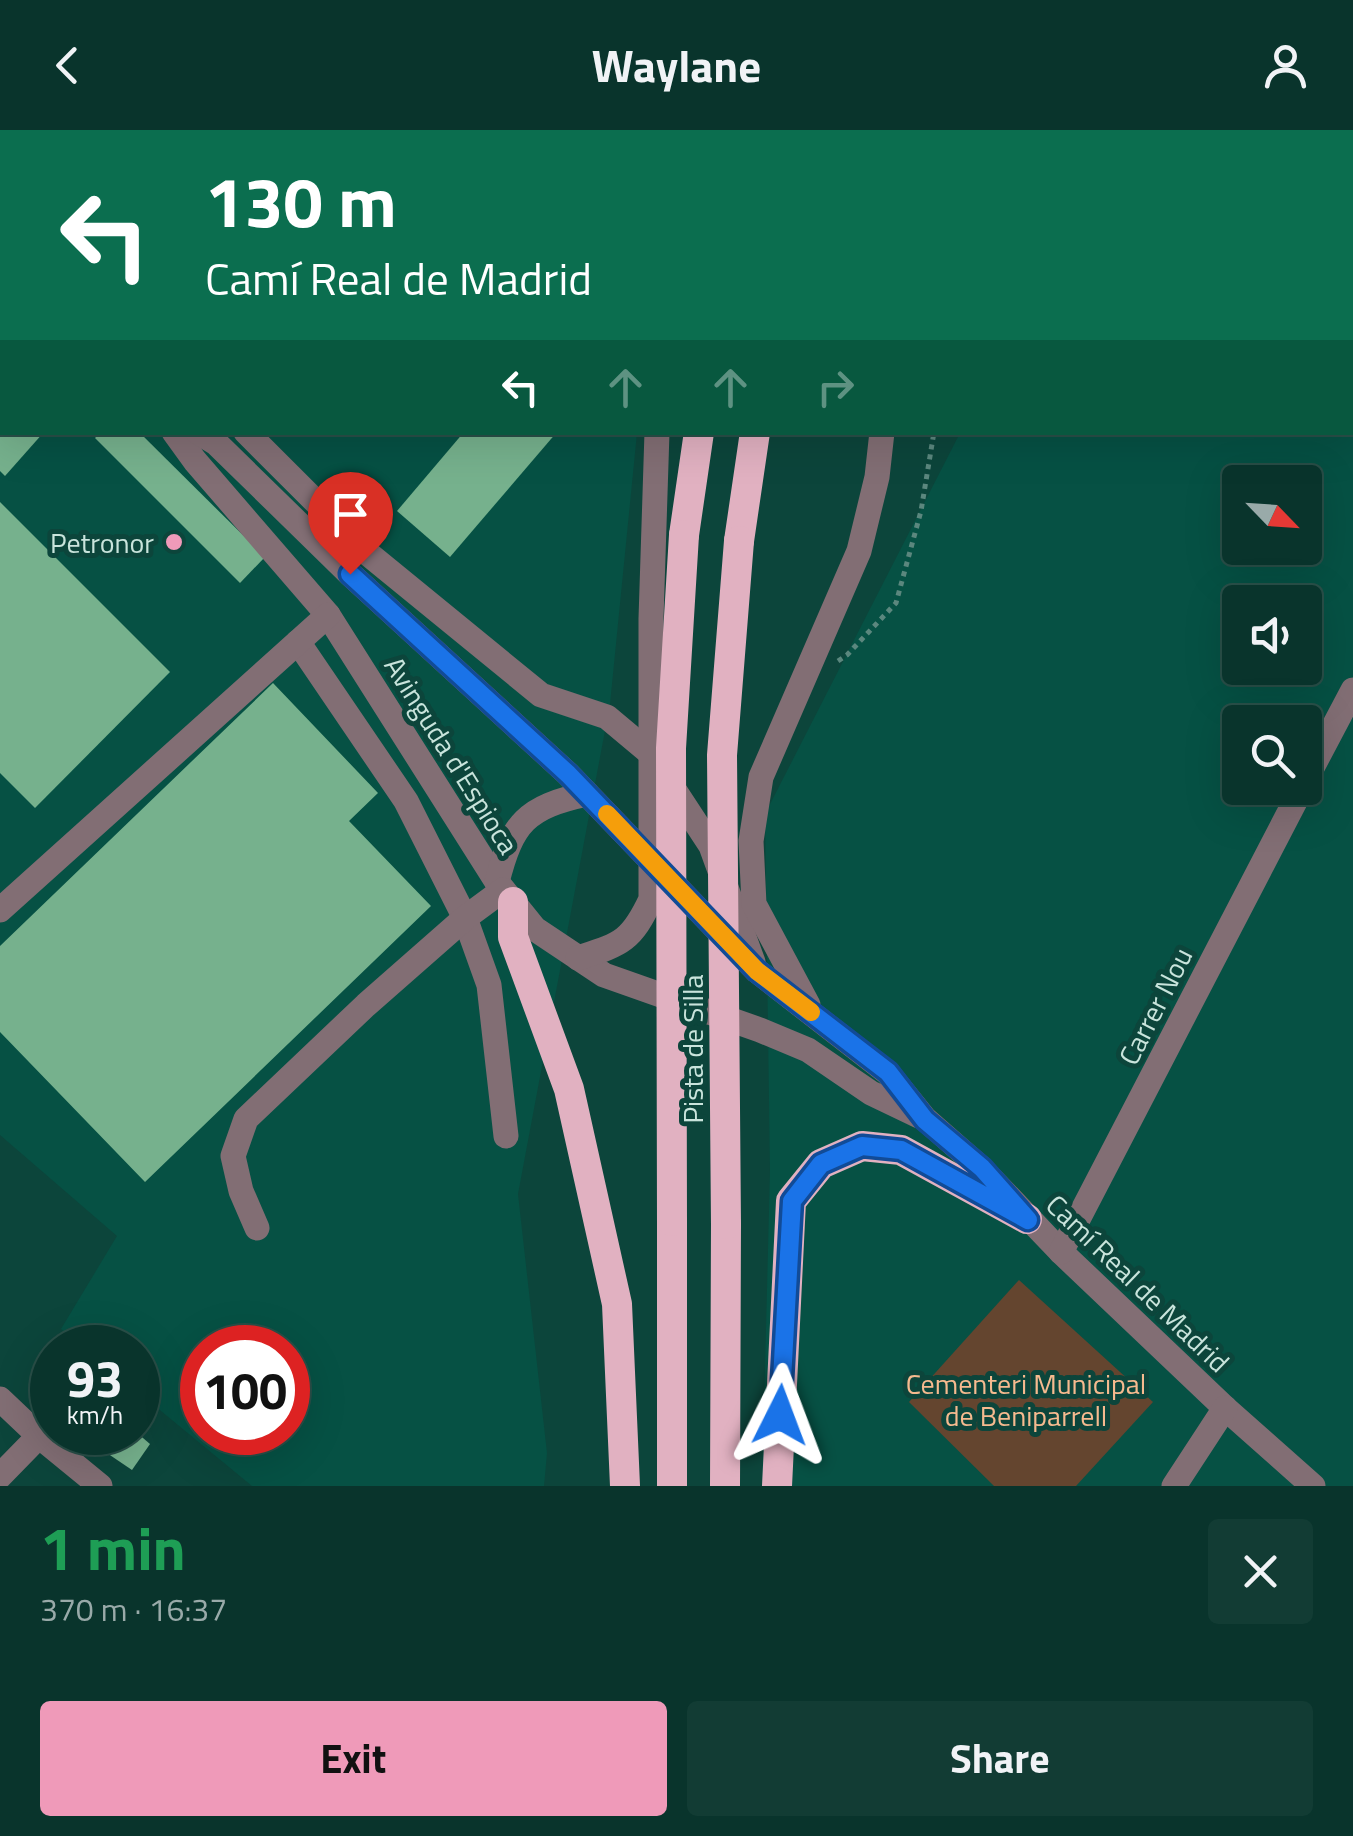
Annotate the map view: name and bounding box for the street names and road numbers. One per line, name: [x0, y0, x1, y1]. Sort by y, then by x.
street label: Avinguda d'Espioca: [374, 648, 530, 862]
street label: Carrer Nou: [1107, 940, 1203, 1072]
street label: Pista de Silla: [671, 974, 714, 1124]
street label: Camí Real de Madrid: [1036, 1184, 1240, 1382]

